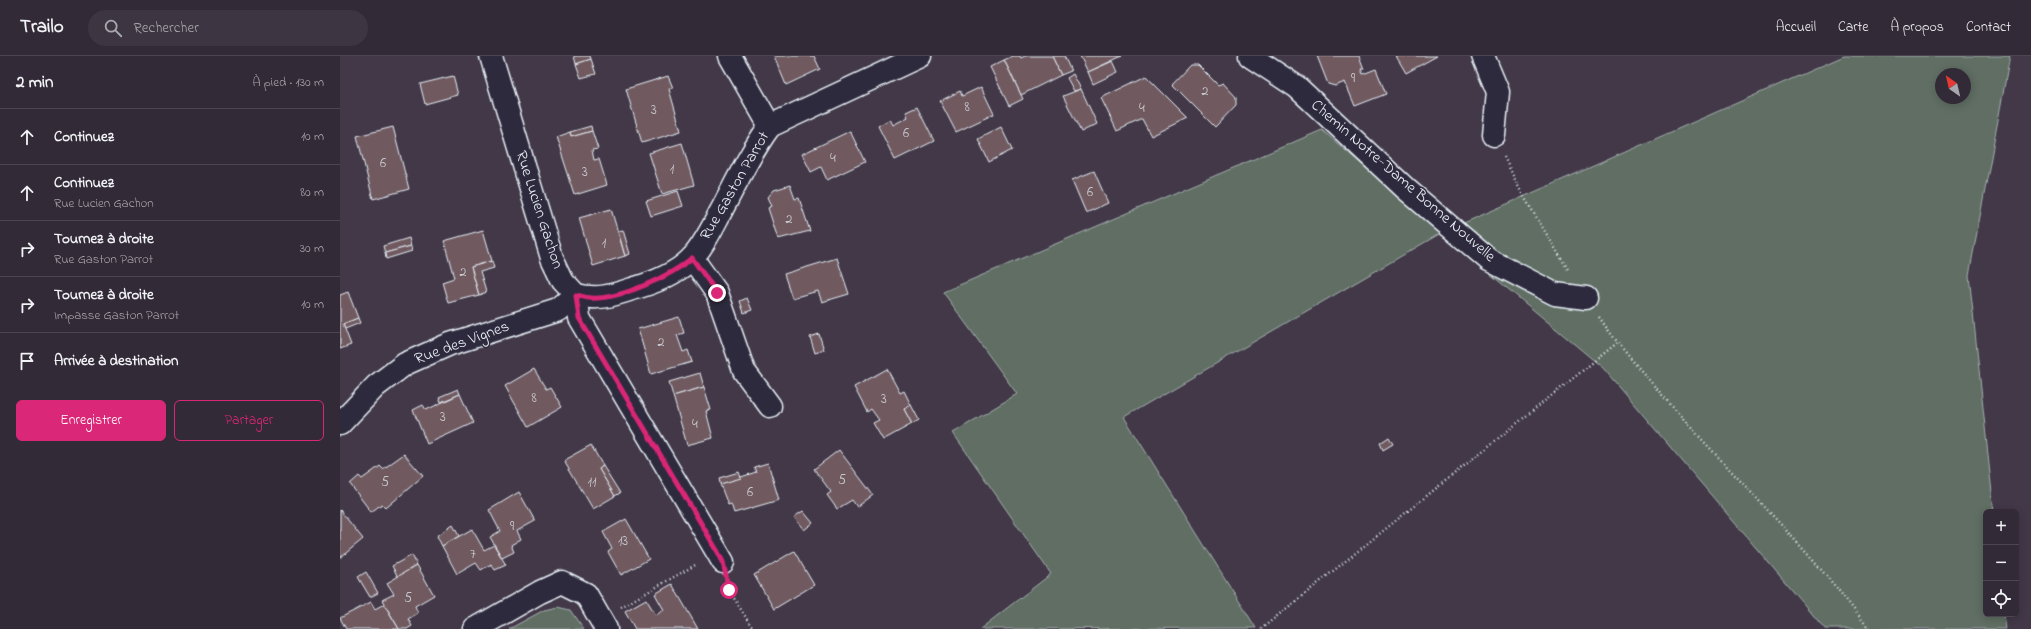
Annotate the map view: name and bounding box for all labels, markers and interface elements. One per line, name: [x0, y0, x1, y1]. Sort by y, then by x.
search box: [88, 10, 368, 46]
text: Trailo: [20, 14, 64, 41]
icon: search: [102, 17, 124, 39]
text: Rechercher: [134, 17, 199, 39]
text: Accueil: [1776, 17, 1816, 38]
text: Carte: [1838, 17, 1869, 38]
text: À propos: [1891, 17, 1944, 38]
text: Contact: [1966, 17, 2011, 38]
house number: 9: [1351, 68, 1356, 89]
north arrow: [1935, 68, 1971, 104]
text: 2 min: [16, 70, 53, 95]
text: À pied · 130 m: [252, 73, 324, 92]
house number: 2: [1202, 81, 1209, 102]
street label: Chemin Notre-Dame Bonne Nouvelle: [1305, 94, 1501, 269]
house number: 8: [964, 97, 970, 118]
house number: 4: [1139, 98, 1145, 119]
house number: 3: [651, 100, 657, 121]
house number: 6: [903, 123, 909, 144]
icon: ahead: [16, 126, 38, 148]
text: Continuez: [54, 126, 114, 148]
text: 10 m: [301, 127, 324, 146]
street label: Rue Gaston Parrot: [694, 127, 776, 245]
street label: Rue Lucien Gachon: [509, 148, 569, 272]
house number: 4: [830, 148, 836, 169]
house number: 6: [380, 153, 386, 174]
house number: 1: [670, 159, 675, 180]
house number: 3: [582, 162, 588, 183]
text: Continuez: [54, 172, 114, 194]
icon: ahead: [16, 182, 38, 204]
house number: 6: [1087, 182, 1093, 203]
text: 80 m: [300, 183, 324, 202]
text: Rue Lucien Gachon: [54, 194, 154, 213]
house number: 2: [786, 209, 793, 230]
text: Tournez à droite: [54, 228, 154, 250]
house number: 1: [602, 233, 607, 254]
icon: right: [16, 238, 38, 260]
text: 30 m: [300, 239, 324, 258]
text: Rue Gaston Parrot: [54, 250, 153, 269]
house number: 2: [460, 262, 467, 283]
text: Tournez à droite: [54, 284, 154, 306]
route end: [708, 284, 726, 302]
icon: right: [16, 294, 38, 316]
text: 10 m: [301, 295, 324, 314]
text: Impasse Gaston Parrot: [54, 306, 179, 325]
street label: Rue des Vignes: [411, 315, 513, 371]
house number: 2: [658, 332, 665, 353]
icon: arrive: [16, 350, 38, 372]
text: Arrivée à destination: [54, 350, 179, 372]
house number: 8: [531, 388, 537, 409]
house number: 3: [881, 389, 887, 410]
button: Enregistrer: [16, 400, 166, 441]
button: Partager: [174, 400, 324, 441]
house number: 3: [440, 407, 446, 428]
house number: 4: [692, 414, 698, 435]
house number: 5: [838, 470, 846, 491]
house number: 5: [381, 472, 389, 493]
house number: 11: [588, 472, 597, 493]
house number: 6: [747, 482, 753, 503]
map controls: [1983, 509, 2019, 617]
button: +: [1983, 509, 2019, 545]
house number: 9: [510, 516, 515, 537]
house number: 13: [618, 531, 628, 552]
house number: 7: [470, 544, 476, 565]
button: −: [1983, 545, 2019, 581]
route start: [720, 581, 738, 599]
button: locate: [1983, 581, 2019, 617]
house number: 5: [404, 588, 412, 609]

